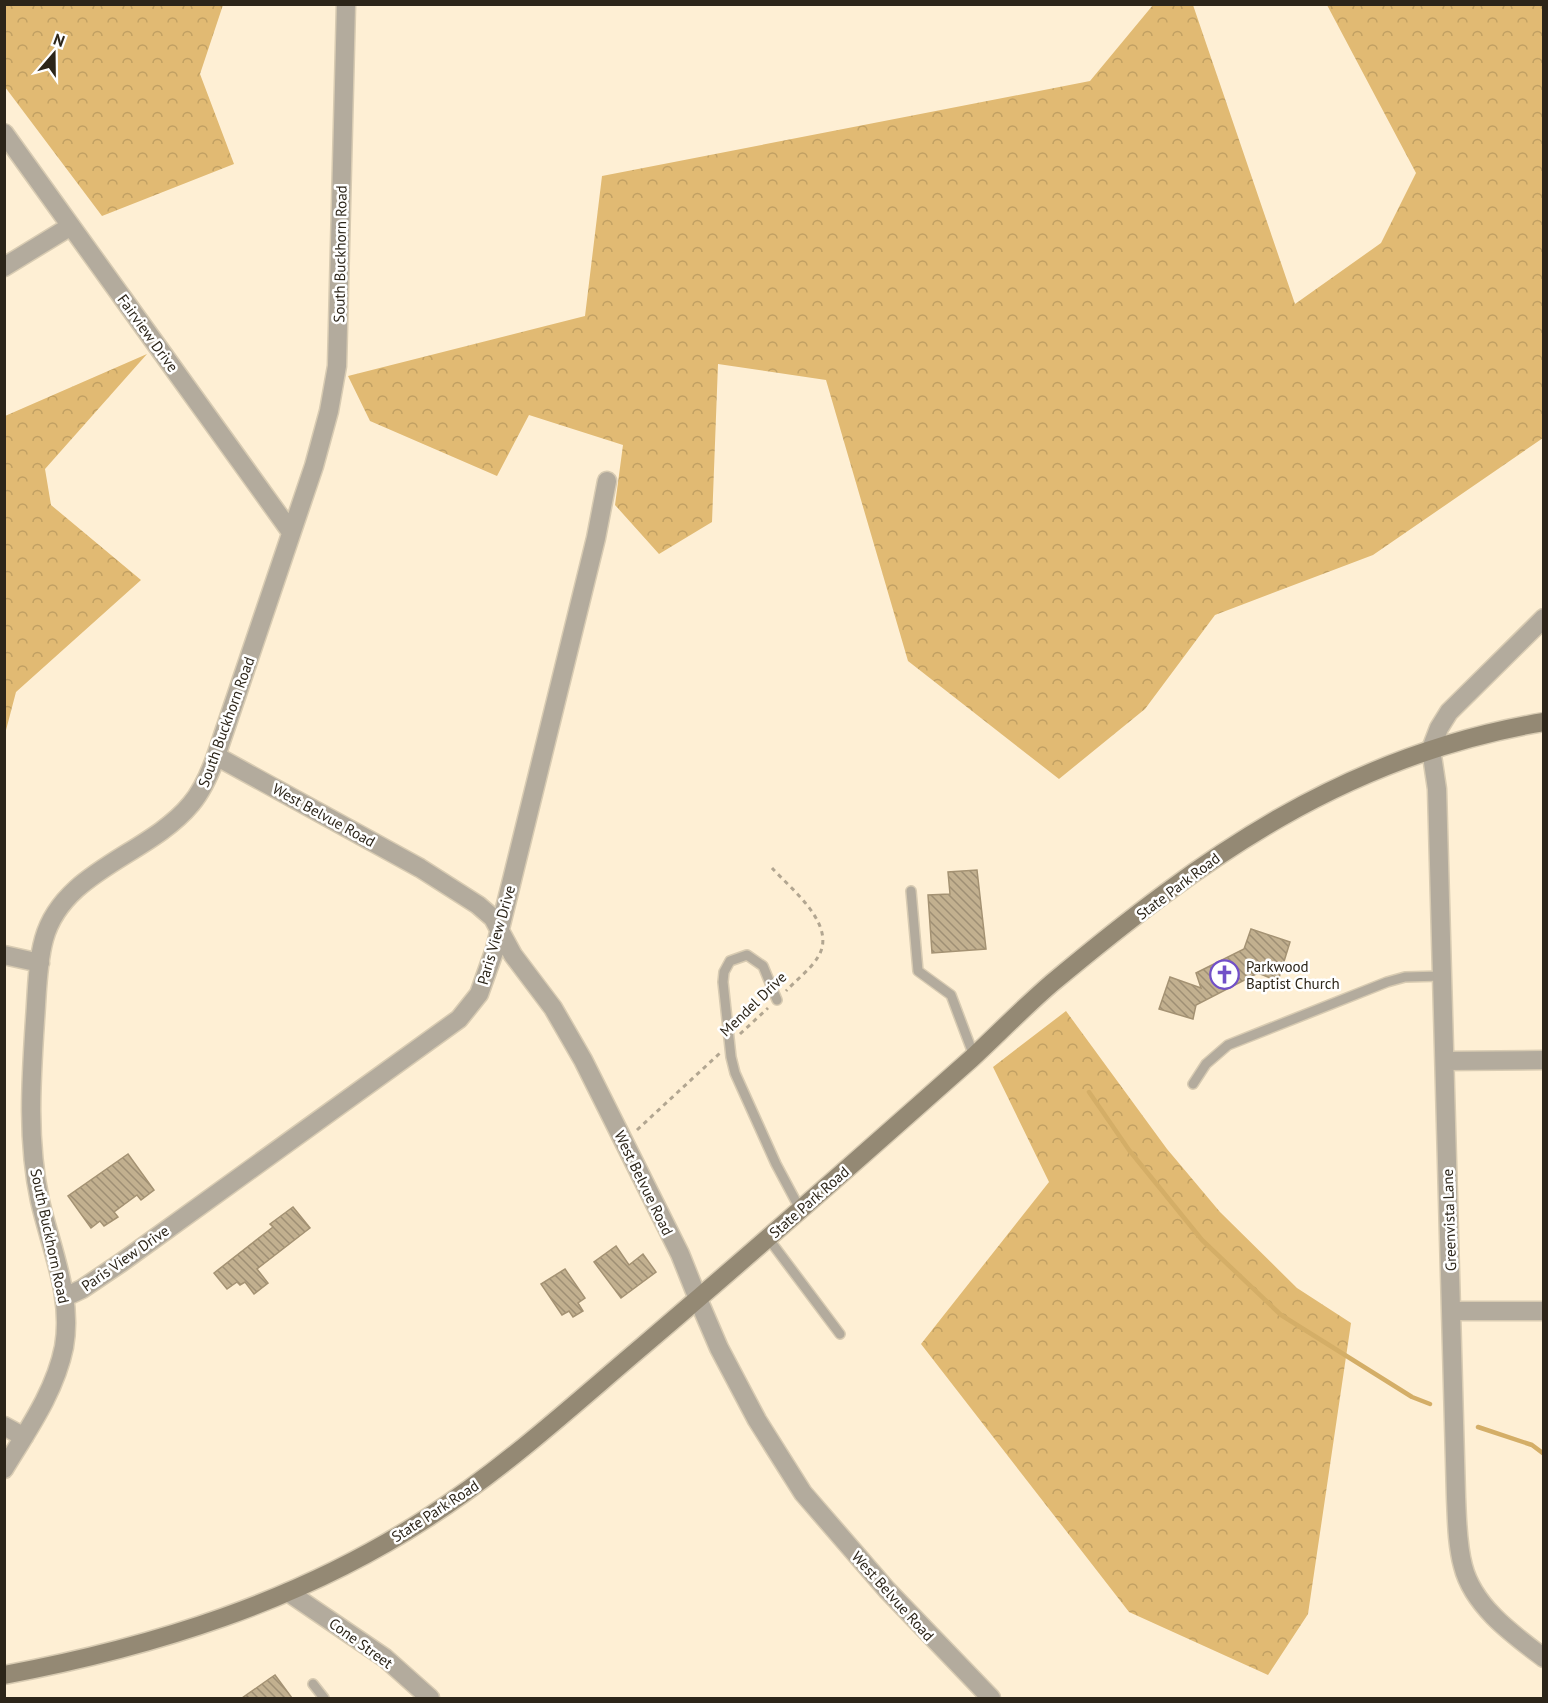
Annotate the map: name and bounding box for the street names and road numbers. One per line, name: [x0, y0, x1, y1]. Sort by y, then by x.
street label: South Buckhorn Road: [329, 185, 351, 323]
street label: Fairview Drive: [113, 290, 183, 376]
street label: South Buckhorn Road: [194, 654, 258, 790]
street label: West Belvue Road: [269, 779, 379, 851]
street label: State Park Road: [1132, 848, 1224, 924]
street label: Paris View Drive: [473, 883, 519, 987]
street label: Mendel Drive: [716, 968, 790, 1040]
street label: West Belvue Road: [610, 1127, 678, 1239]
street label: State Park Road: [765, 1162, 853, 1242]
street label: South Buckhorn Road: [26, 1167, 74, 1305]
street label: Greenvista Lane: [1438, 1169, 1460, 1271]
street label: Paris View Drive: [78, 1221, 172, 1295]
street label: State Park Road: [388, 1476, 482, 1546]
street label: West Belvue Road: [848, 1547, 938, 1645]
street label: Cone Street: [325, 1613, 397, 1673]

